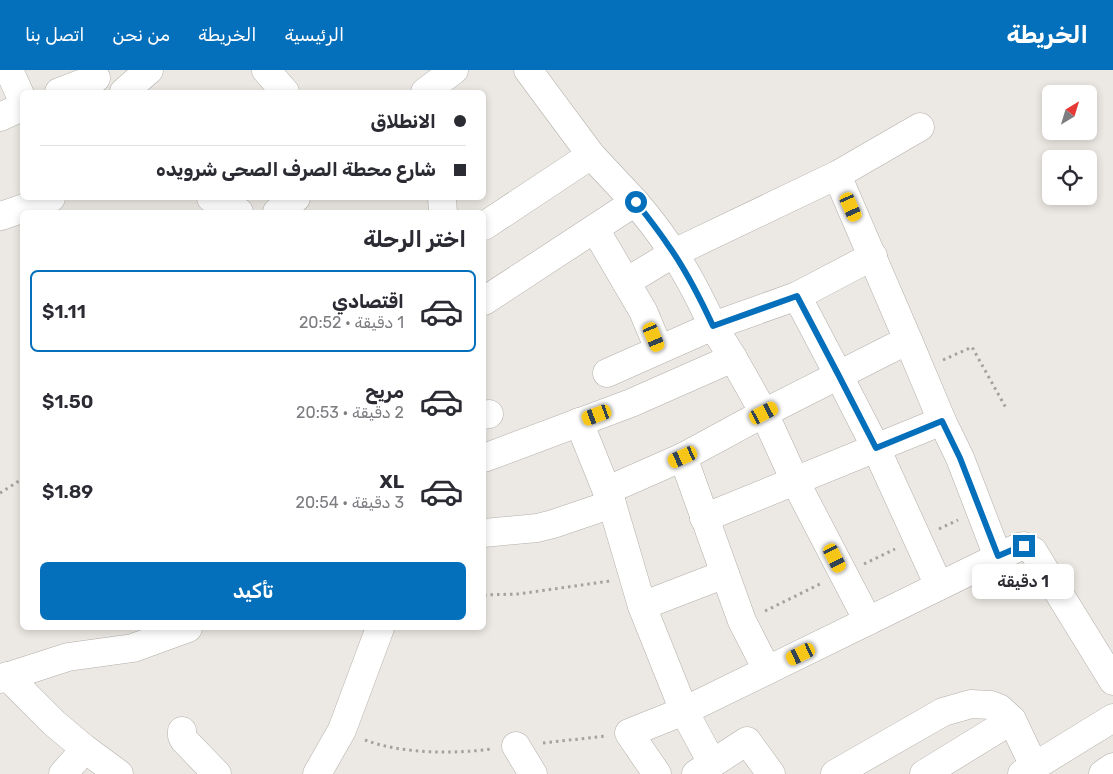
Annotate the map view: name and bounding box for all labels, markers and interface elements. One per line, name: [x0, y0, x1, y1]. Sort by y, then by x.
text: الخريطة: [1007, 21, 1088, 49]
text: اتصل بنا: [25, 24, 84, 46]
text: من نحن: [112, 24, 170, 46]
text: الخريطة: [198, 24, 256, 46]
text: الرئيسية: [284, 24, 344, 46]
north arrow: [1042, 85, 1098, 140]
map controls: [1042, 85, 1097, 205]
text: الانطلاق: [370, 110, 436, 133]
button: locate: [1042, 150, 1097, 205]
text: شارع محطة الصرف الصحى شرويده: [156, 158, 436, 181]
car: [838, 190, 863, 224]
route start: [625, 191, 647, 213]
text: اختر الرحلة: [363, 226, 466, 253]
icon: car: [419, 289, 464, 334]
text: اقتصادي: [332, 290, 404, 313]
text: $1.11: [42, 300, 86, 323]
text: 1 دقيقة · 20:52: [299, 313, 404, 332]
car: [641, 320, 666, 354]
icon: car: [419, 379, 464, 424]
text: مريح: [365, 380, 404, 403]
text: $1.50: [42, 390, 94, 413]
car: [747, 400, 780, 426]
text: 2 دقيقة · 20:53: [296, 403, 404, 422]
car: [580, 403, 613, 427]
car: [666, 444, 699, 470]
icon: car: [419, 469, 464, 514]
text: XL: [380, 470, 404, 493]
text: $1.89: [42, 480, 93, 503]
text: 3 دقيقة · 20:54: [296, 493, 404, 512]
route end: [1013, 535, 1035, 557]
car: [821, 541, 848, 575]
button: تأكيد: [40, 562, 466, 620]
callout: 1 دقيقة: [973, 564, 1075, 598]
text: 1 دقيقة: [997, 572, 1049, 591]
car: [784, 641, 817, 667]

